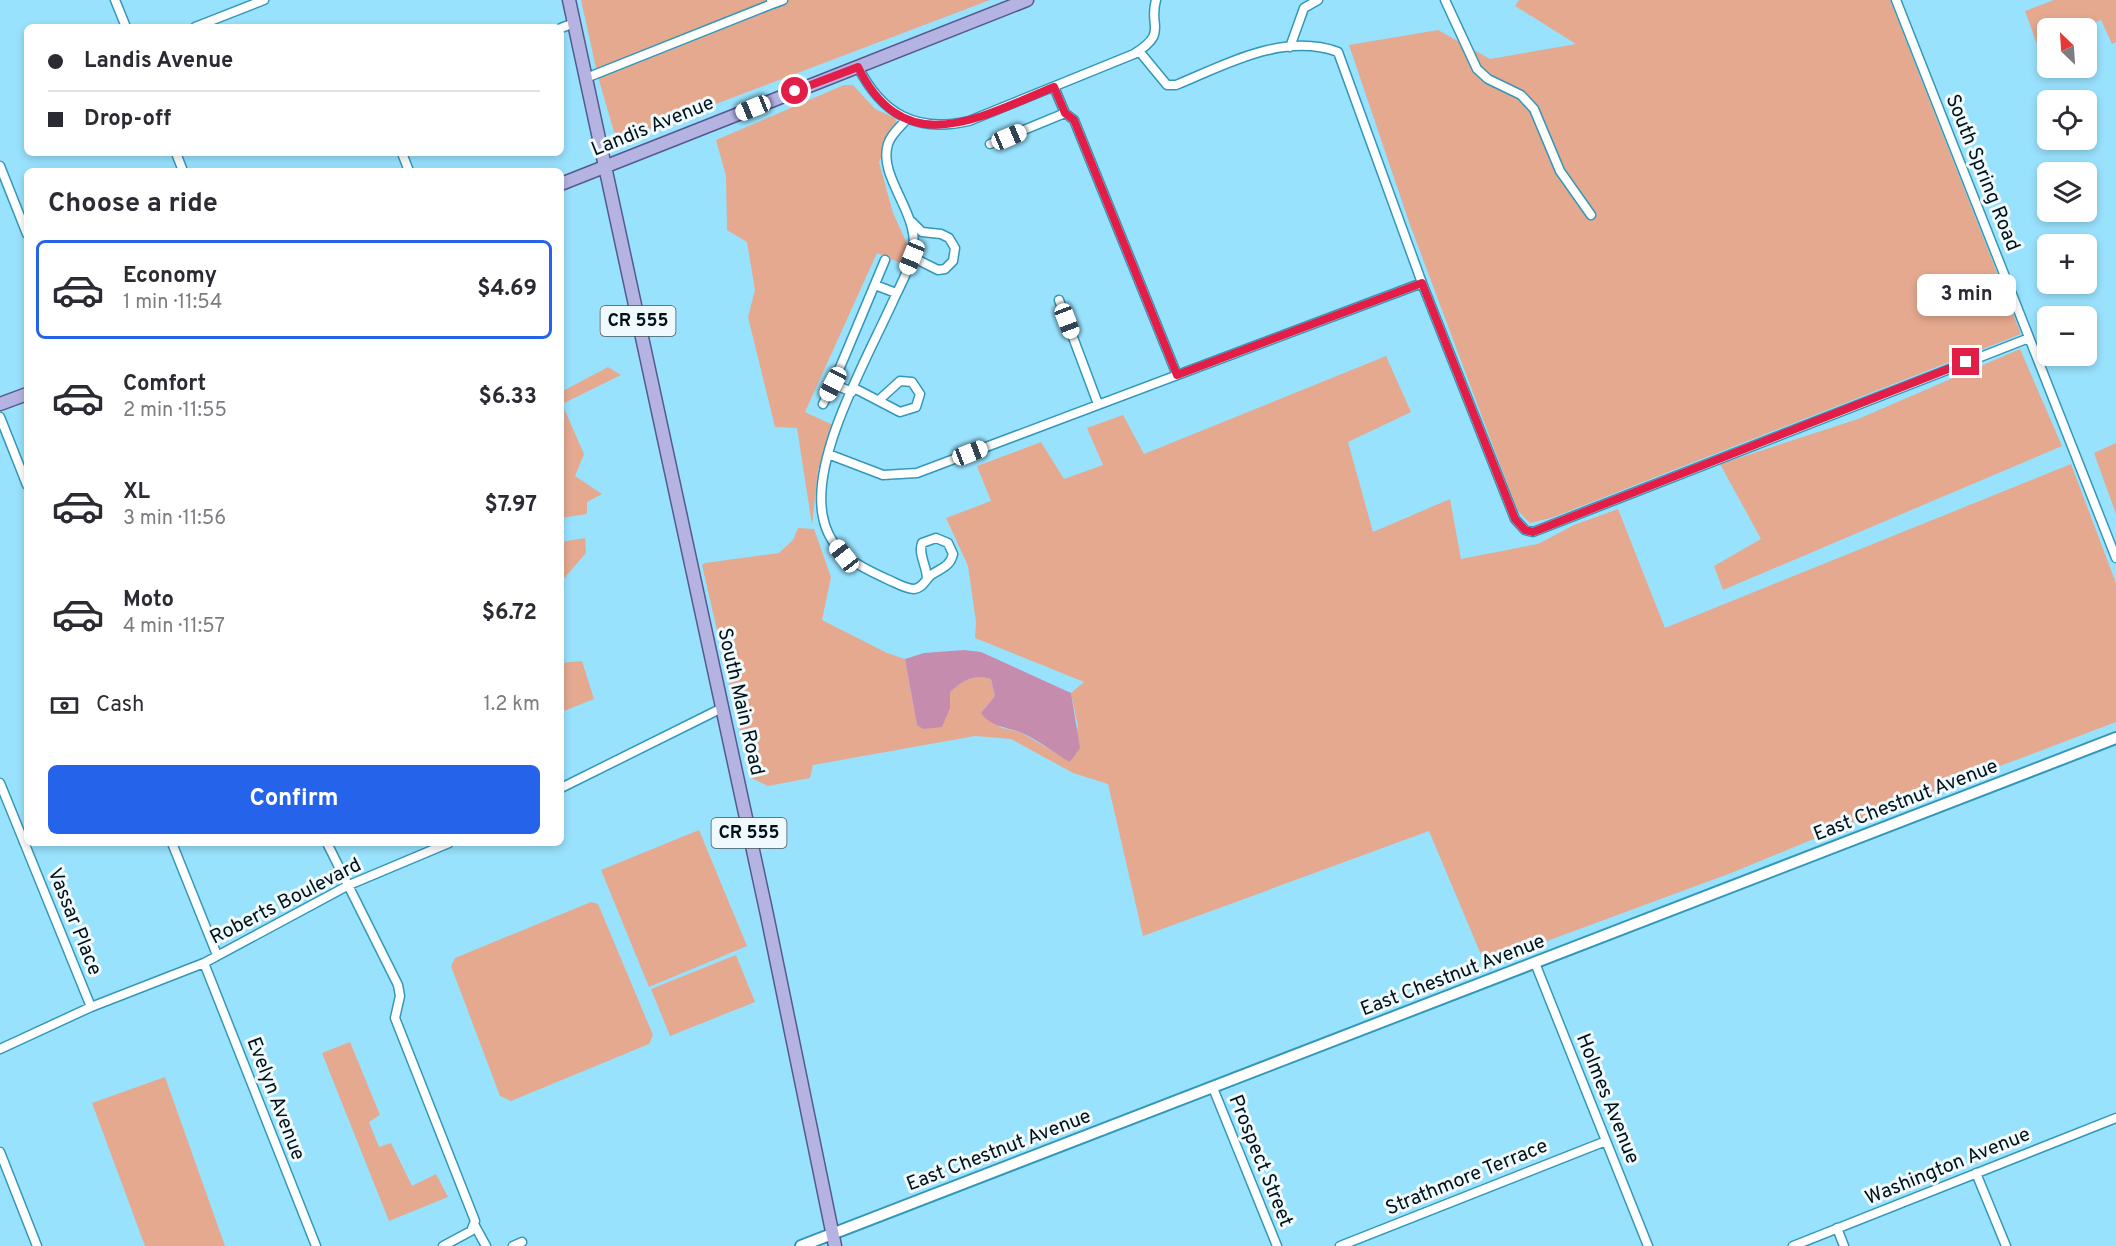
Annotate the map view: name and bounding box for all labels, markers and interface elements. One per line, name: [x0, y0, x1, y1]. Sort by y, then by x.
north arrow: [2037, 18, 2097, 78]
map controls: [2037, 18, 2097, 366]
text: Landis Avenue: [84, 48, 233, 75]
route start: [781, 77, 808, 104]
button: locate: [2037, 90, 2097, 150]
street label: Landis Avenue: [588, 91, 718, 163]
street label: South Spring Road: [1939, 91, 2025, 255]
car: [733, 93, 773, 123]
text: Drop-off: [84, 106, 171, 133]
car: [989, 122, 1029, 152]
button: layers: [2037, 162, 2097, 222]
text: Choose a ride: [48, 187, 218, 221]
button: +: [2037, 234, 2097, 294]
car: [897, 237, 927, 277]
icon: car: [51, 263, 105, 317]
text: Economy: [123, 263, 217, 290]
callout: 3 min: [1916, 275, 2016, 317]
text: $4.69: [477, 276, 537, 303]
text: 3 min: [1940, 282, 1993, 308]
text: 1 min · 11:54: [123, 290, 223, 316]
car: [1052, 301, 1082, 341]
road number: CR 555: [600, 306, 676, 336]
button: −: [2037, 306, 2097, 366]
route end: [1952, 348, 1979, 375]
car: [817, 364, 849, 404]
icon: car: [51, 371, 105, 425]
text: Comfort: [123, 371, 206, 398]
text: $6.33: [478, 384, 537, 411]
text: 2 min · 11:55: [123, 398, 227, 424]
car: [950, 438, 990, 468]
icon: car: [51, 479, 105, 533]
text: XL: [123, 479, 150, 506]
text: $7.97: [484, 492, 537, 519]
text: 3 min · 11:56: [123, 506, 226, 532]
car: [826, 536, 862, 576]
icon: car: [51, 587, 105, 641]
text: Moto: [123, 587, 174, 614]
text: $6.72: [482, 600, 537, 627]
text: 4 min · 11:57: [123, 614, 225, 640]
street label: South Main Road: [710, 626, 770, 778]
icon: cash: [48, 689, 81, 722]
text: Cash: [96, 692, 145, 719]
text: 1.2 km: [484, 692, 540, 718]
street label: East Chestnut Avenue: [1810, 754, 2002, 848]
button: Confirm: [48, 765, 540, 834]
road number: CR 555: [712, 818, 786, 848]
street label: Roberts Boulevard: [206, 853, 366, 951]
street label: Vassar Place: [41, 864, 107, 980]
street label: East Chestnut Avenue: [1357, 929, 1549, 1023]
street label: Holmes Avenue: [1569, 1030, 1645, 1168]
street label: Evelyn Avenue: [240, 1034, 310, 1164]
street label: Prospect Street: [1222, 1091, 1298, 1231]
street label: East Chestnut Avenue: [903, 1104, 1095, 1198]
street label: Washington Avenue: [1862, 1122, 2034, 1212]
street label: Strathmore Terrace: [1382, 1134, 1552, 1222]

